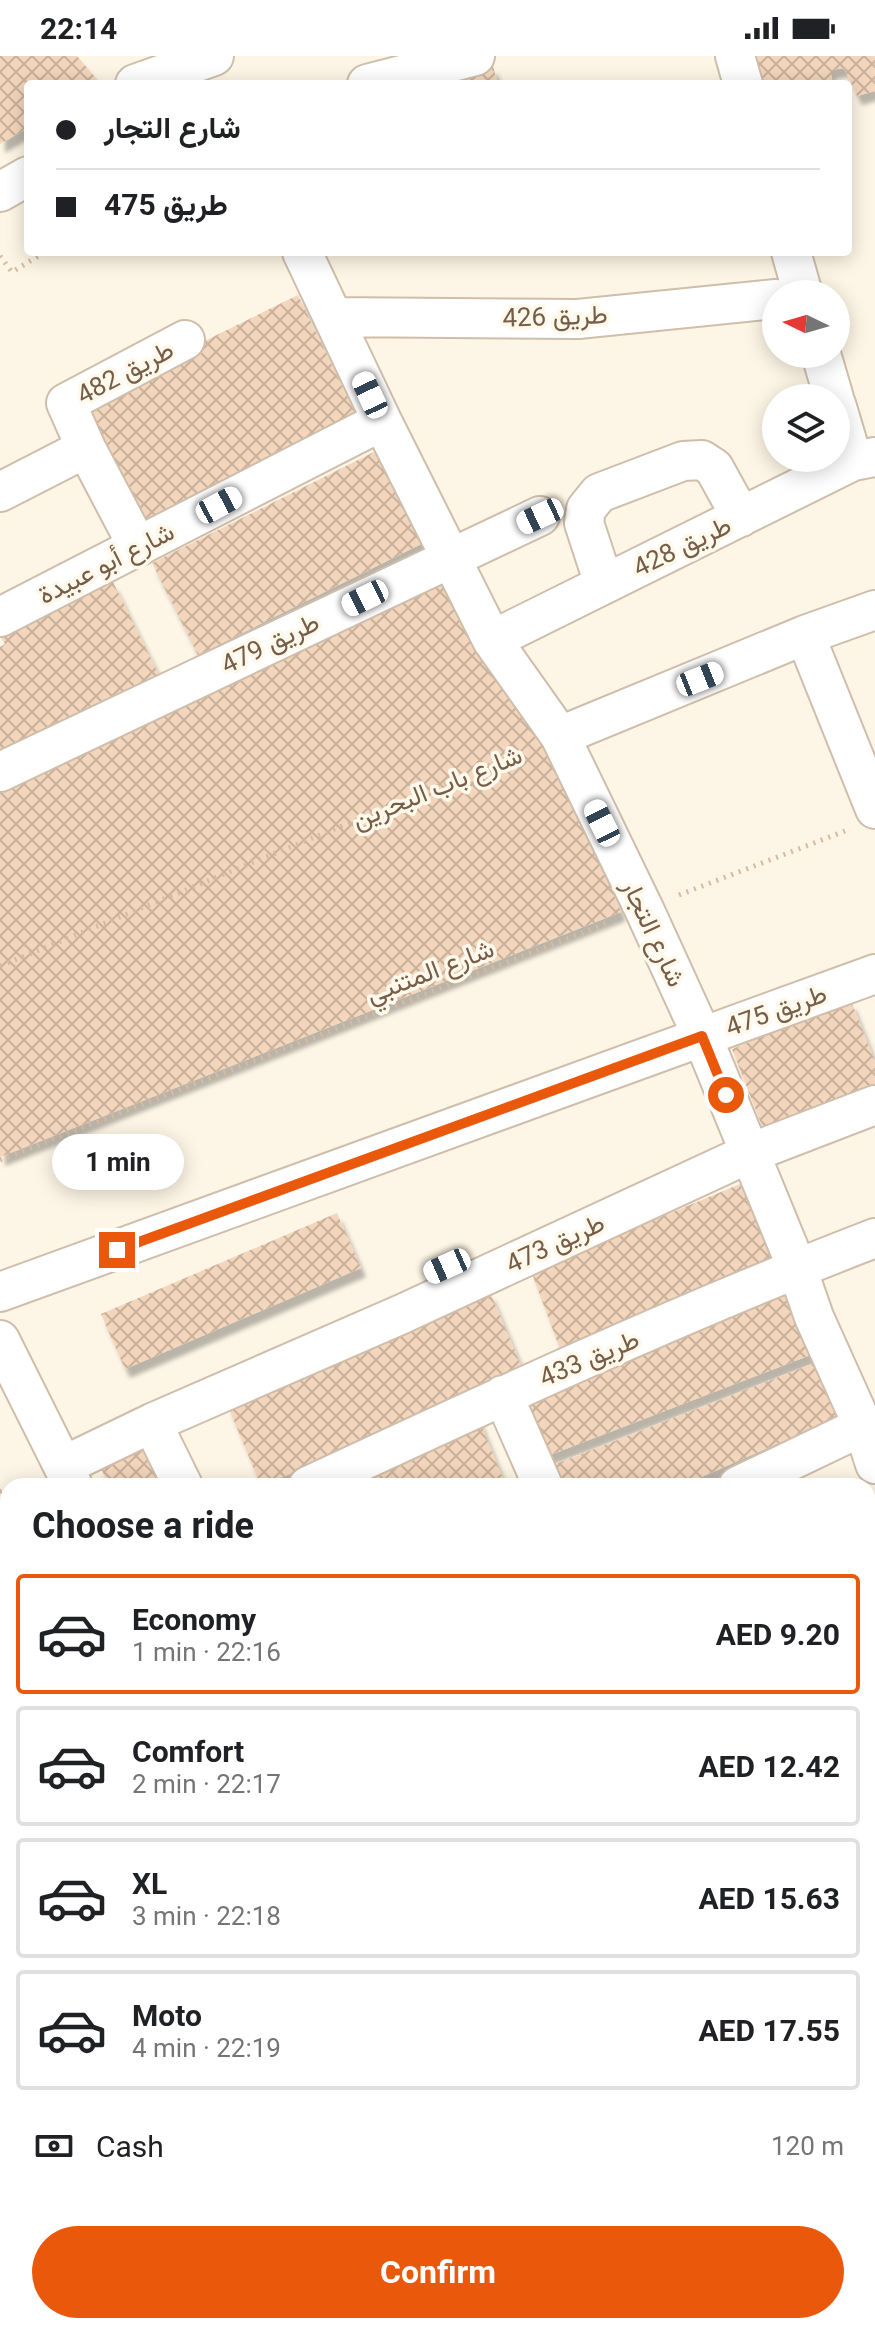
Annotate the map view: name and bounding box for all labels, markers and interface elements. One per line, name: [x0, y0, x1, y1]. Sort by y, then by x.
text: 22:14: [40, 11, 117, 46]
text: شارع التجار: [104, 110, 241, 145]
text: طريق 475: [104, 187, 228, 222]
north arrow: [762, 280, 850, 368]
map controls: [762, 280, 850, 472]
street label: طريق 426: [502, 299, 608, 334]
street label: طريق 482: [71, 334, 179, 411]
car: [349, 368, 391, 422]
button: layers: [762, 384, 850, 472]
car: [192, 483, 246, 527]
car: [513, 495, 567, 537]
street label: طريق 428: [628, 509, 736, 583]
street label: شارع أبو عبيدة: [33, 516, 180, 613]
car: [338, 577, 392, 619]
street label: طريق 479: [216, 606, 324, 680]
car: [673, 659, 727, 699]
street label: شارع باب البحرين: [348, 739, 527, 837]
car: [581, 796, 623, 850]
street label: شارع التجار: [613, 874, 692, 993]
street label: شارع المتنبي: [362, 933, 500, 1015]
street label: طريق 475: [721, 978, 831, 1043]
route start: [708, 1077, 744, 1113]
callout: 1 min: [51, 1134, 183, 1190]
text: 1 min: [85, 1147, 151, 1177]
street label: طريق 473: [501, 1207, 610, 1280]
route end: [99, 1232, 135, 1268]
car: [420, 1245, 474, 1287]
street label: طريق 433: [535, 1324, 644, 1393]
text: Choose a ride: [32, 1505, 254, 1547]
icon: car: [36, 1598, 108, 1670]
text: Economy: [132, 1602, 256, 1637]
text: AED 9.20: [716, 1617, 840, 1652]
text: 1 min · 22:16: [132, 1637, 281, 1667]
icon: car: [36, 1730, 108, 1802]
text: Comfort: [132, 1734, 244, 1769]
text: AED 12.42: [698, 1749, 840, 1784]
text: 2 min · 22:17: [132, 1769, 281, 1799]
icon: car: [36, 1862, 108, 1934]
text: XL: [132, 1866, 167, 1901]
text: AED 15.63: [698, 1881, 840, 1916]
text: 3 min · 22:18: [132, 1901, 281, 1931]
icon: car: [36, 1994, 108, 2066]
text: Moto: [132, 1998, 202, 2033]
text: AED 17.55: [698, 2013, 840, 2048]
text: 4 min · 22:19: [132, 2033, 281, 2063]
icon: cash: [32, 2124, 76, 2168]
text: Cash: [96, 2129, 164, 2164]
text: 120 m: [771, 2131, 844, 2161]
button: Confirm: [32, 2226, 844, 2318]

